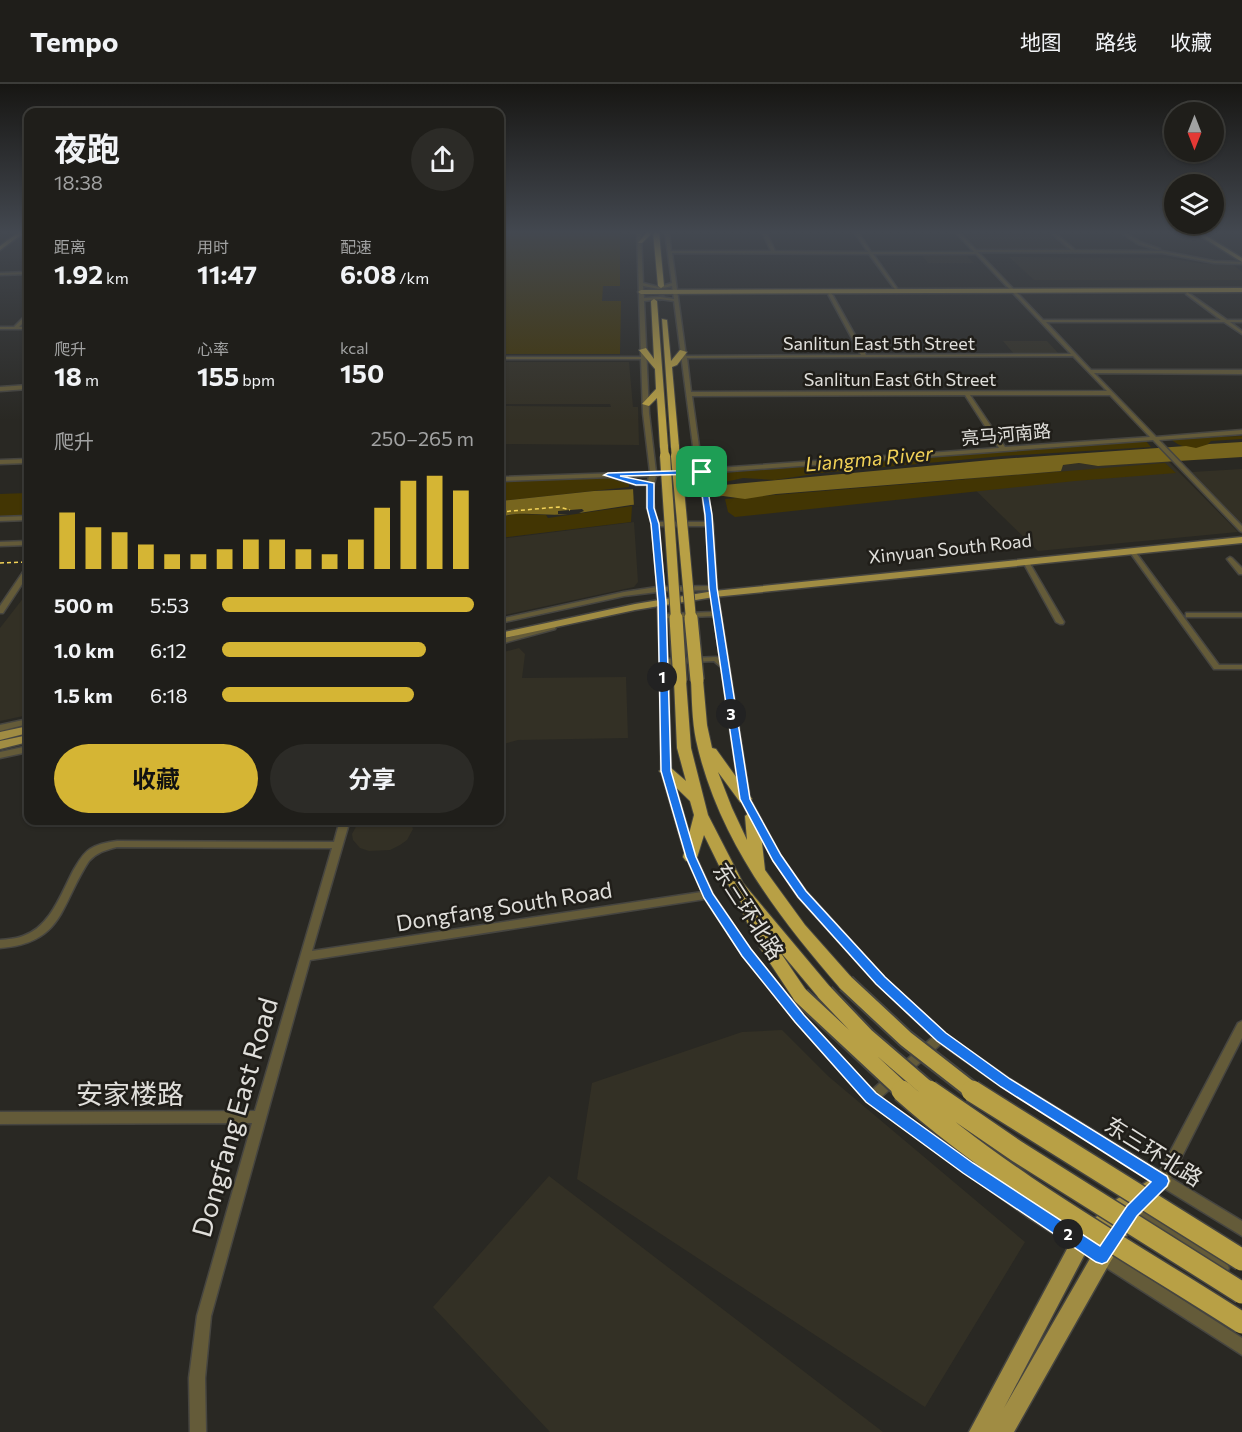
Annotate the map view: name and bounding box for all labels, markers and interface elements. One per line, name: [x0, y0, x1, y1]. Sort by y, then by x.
text: Tempo: [30, 24, 119, 58]
text: 地图: [1020, 29, 1062, 54]
text: 路线: [1095, 29, 1137, 54]
text: 收藏: [1170, 29, 1212, 54]
north arrow: [1164, 102, 1224, 162]
map controls: [1164, 102, 1224, 234]
text: 夜跑: [54, 127, 120, 168]
button: share: [411, 128, 474, 191]
text: 18:38: [54, 170, 103, 194]
button: layers: [1164, 174, 1224, 234]
text: 距离: [54, 237, 86, 256]
text: 用时: [197, 237, 229, 256]
text: 配速: [340, 237, 372, 256]
text: 1.92: [54, 258, 103, 289]
text: 11:47: [197, 258, 257, 289]
text: 6:08: [340, 258, 396, 289]
text: km: [103, 268, 129, 287]
text: /km: [396, 268, 429, 287]
street label: Sanlitun East 5th Street: [783, 332, 975, 354]
text: kcal: [340, 338, 369, 357]
text: 爬升: [54, 339, 86, 358]
text: 心率: [197, 339, 229, 358]
text: 150: [340, 357, 384, 388]
text: 18: [54, 360, 82, 391]
text: 155: [197, 360, 239, 391]
street label: Sanlitun East 6th Street: [804, 368, 996, 390]
text: m: [82, 370, 99, 389]
text: bpm: [239, 370, 275, 389]
street label: 亮马河南路: [960, 419, 1052, 449]
text: 250–265 m: [371, 426, 474, 450]
text: 爬升: [54, 429, 94, 453]
water label: Liangma River: [804, 440, 935, 476]
pin: [676, 446, 727, 497]
icon: arrive: [685, 455, 718, 488]
street label: Xinyuan South Road: [867, 528, 1033, 568]
text: 500 m: [54, 593, 114, 617]
text: 5:53: [150, 593, 189, 617]
text: 1.0 km: [54, 638, 114, 662]
text: 6:12: [150, 638, 187, 662]
pin: 1: [647, 662, 677, 692]
text: 1: [658, 667, 666, 686]
text: 1.5 km: [54, 683, 113, 707]
text: 6:18: [150, 683, 188, 707]
pin: 3: [716, 699, 746, 729]
text: 3: [726, 704, 736, 723]
button: 收藏: [54, 744, 258, 813]
button: 分享: [270, 744, 474, 813]
street label: 东三环北路: [708, 858, 790, 964]
street label: Dongfang South Road: [394, 876, 614, 936]
street label: Dongfang East Road: [184, 993, 284, 1241]
street label: 安家楼路: [76, 1077, 184, 1110]
street label: 东三环北路: [1100, 1110, 1208, 1192]
pin: 2: [1053, 1219, 1083, 1249]
text: 2: [1063, 1224, 1073, 1243]

